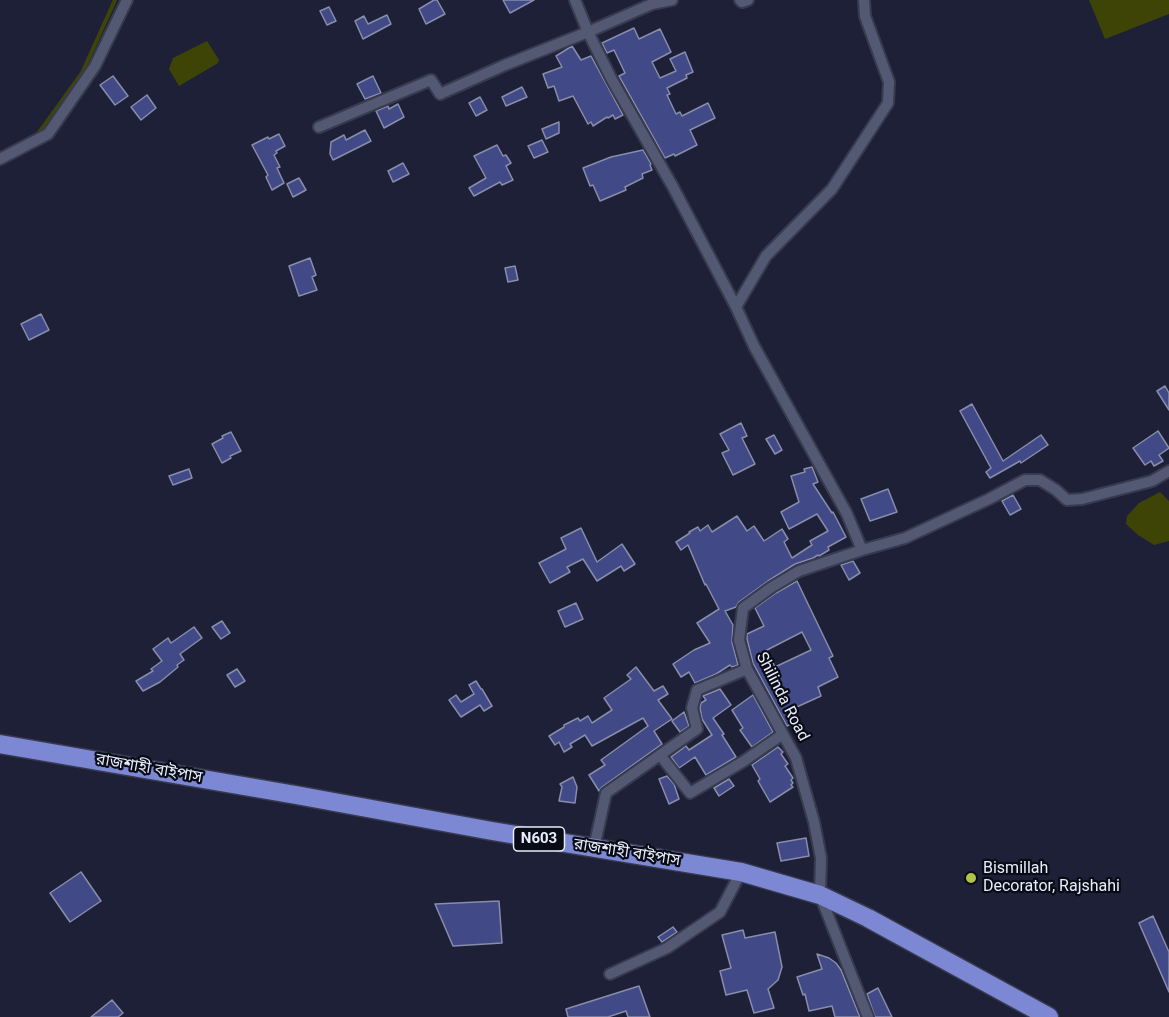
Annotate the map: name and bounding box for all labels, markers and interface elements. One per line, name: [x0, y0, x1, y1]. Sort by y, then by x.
street label: Shilinda Road: [751, 649, 813, 745]
street label: রাজশাহী বাইপাস: [94, 750, 204, 788]
road number: N603: [514, 827, 564, 851]
street label: রাজশাহী বাইপাস: [572, 835, 682, 871]
place label: Bismillah Decorator, Rajshahi: [983, 859, 1120, 897]
marker: Bismillah Decorator, Rajshahi: [964, 871, 978, 885]

